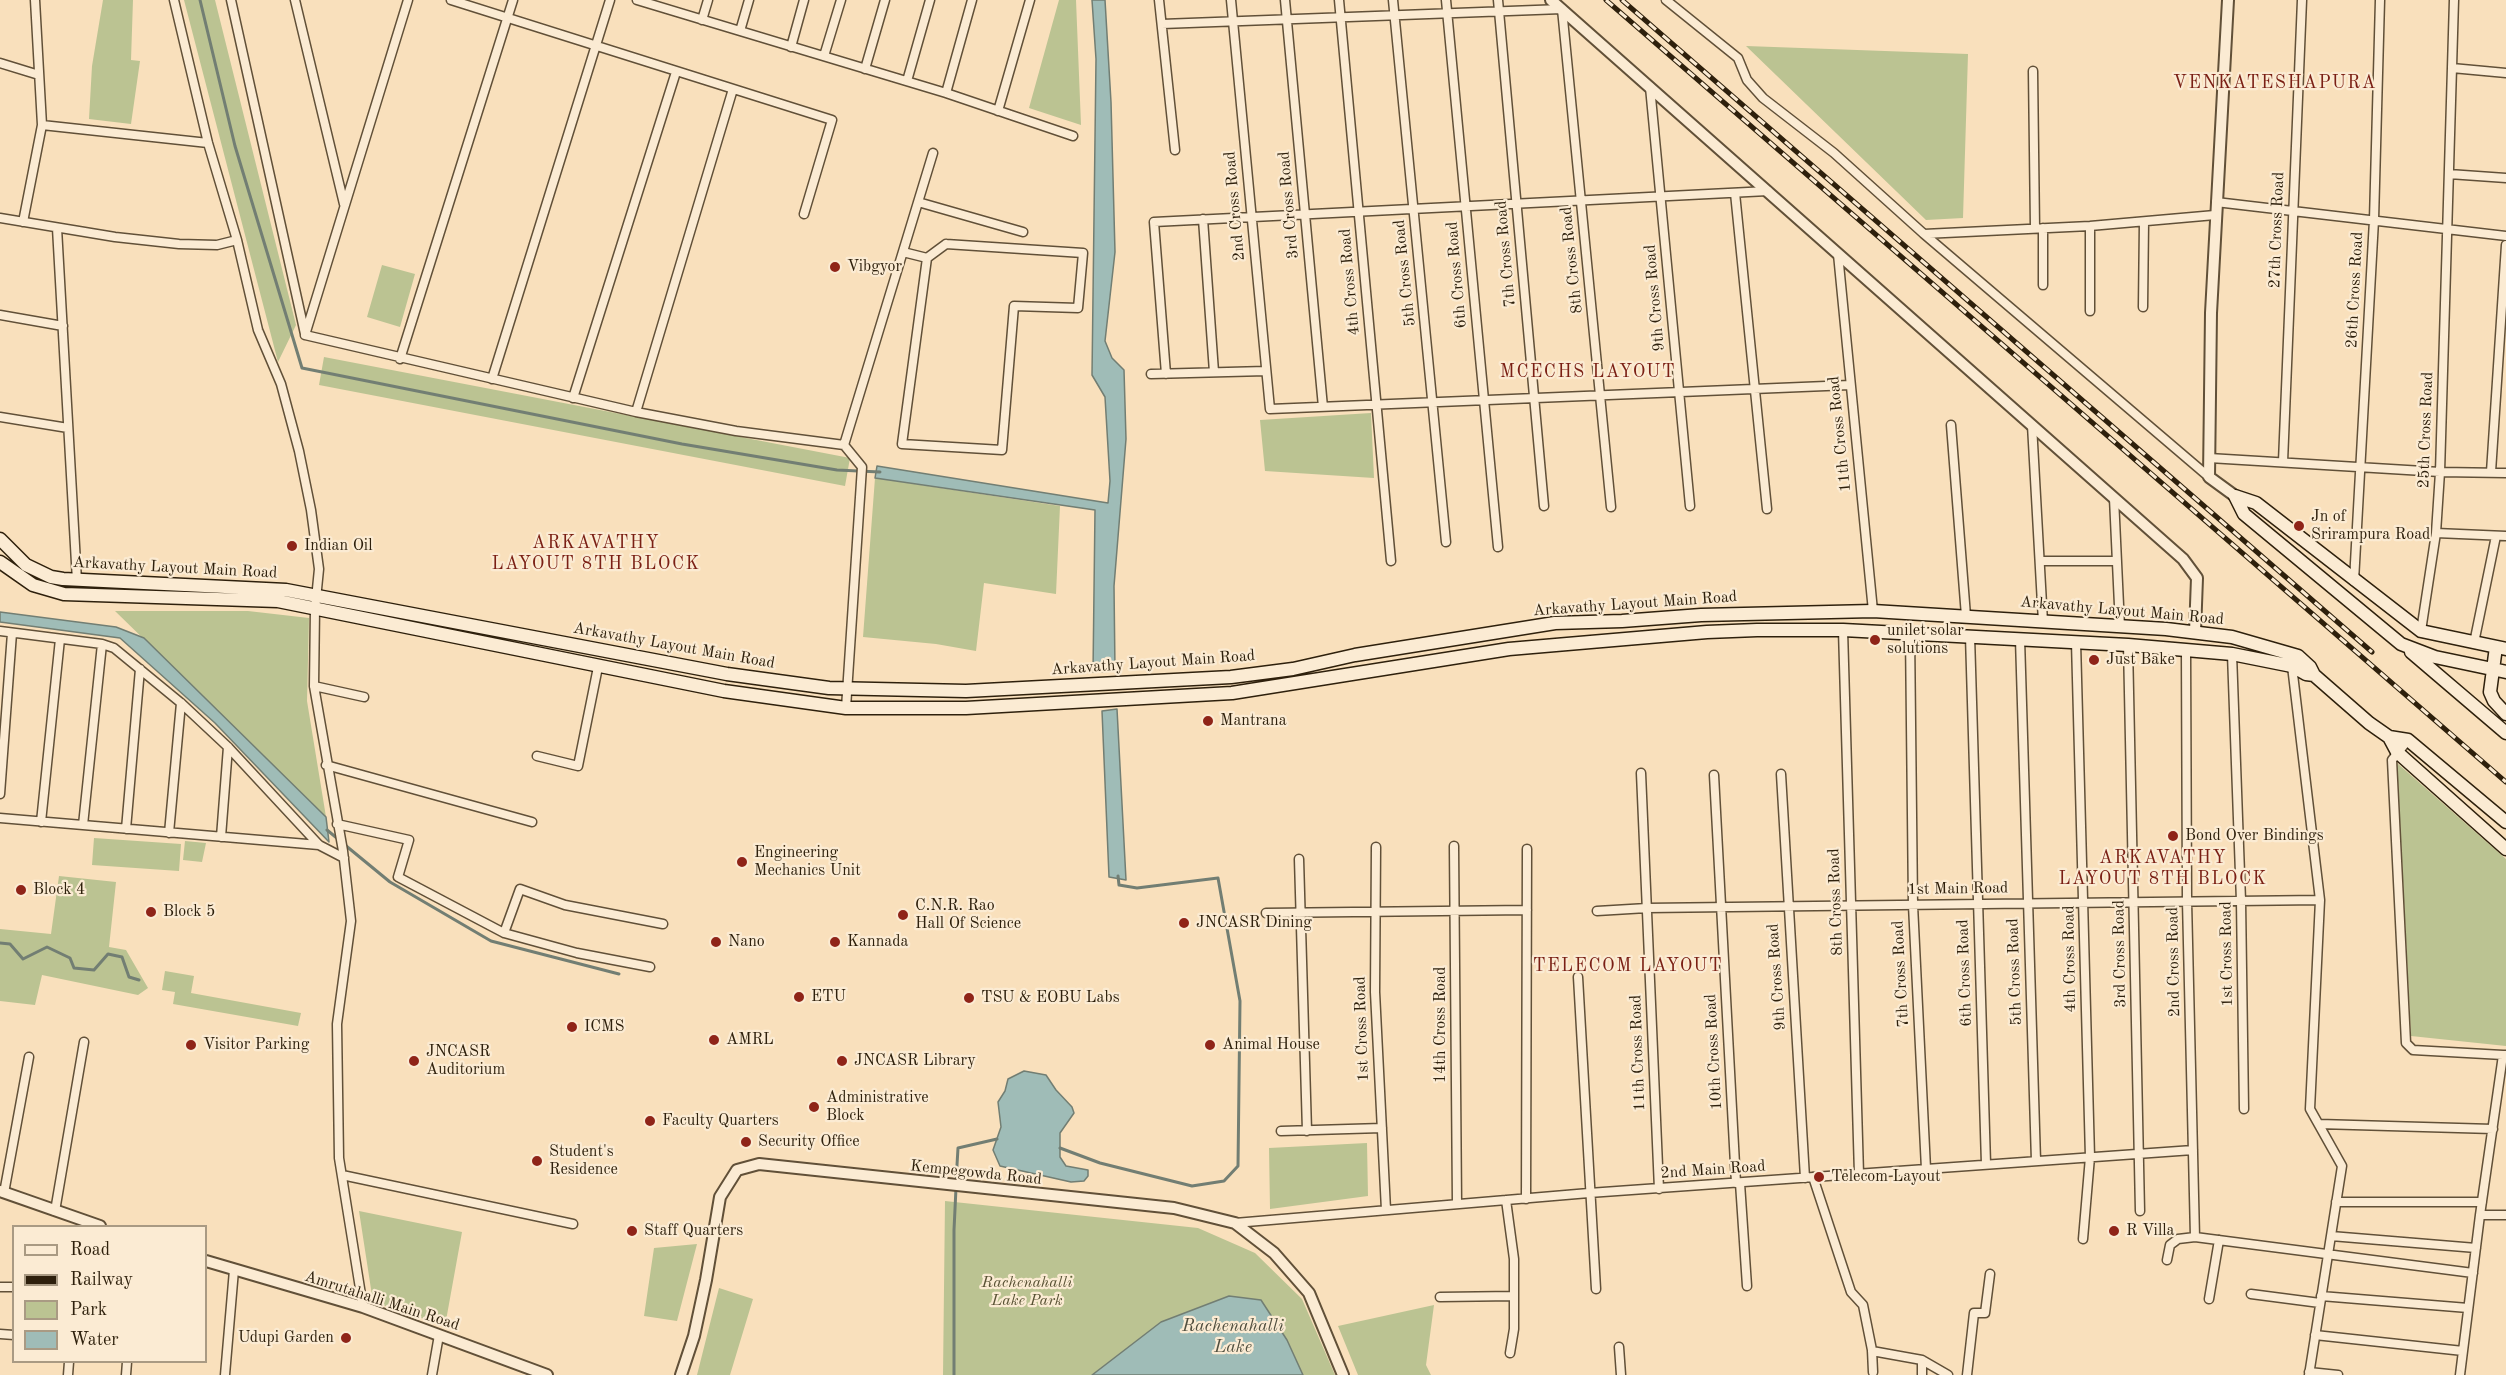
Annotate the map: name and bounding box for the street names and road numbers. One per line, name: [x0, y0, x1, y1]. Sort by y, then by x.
street label: 2nd Cross Road: [1221, 150, 1249, 262]
street label: 3rd Cross Road: [1275, 150, 1303, 260]
street label: 27th Cross Road: [2265, 171, 2289, 289]
street label: 7th Cross Road: [1492, 200, 1520, 308]
street label: 8th Cross Road: [1557, 206, 1587, 314]
street label: 5th Cross Road: [1390, 219, 1420, 327]
street label: 6th Cross Road: [1443, 221, 1471, 329]
street label: 4th Cross Road: [1336, 228, 1364, 336]
street label: 26th Cross Road: [2342, 231, 2368, 349]
street label: 9th Cross Road: [1641, 244, 1669, 352]
street label: 25th Cross Road: [2414, 371, 2438, 489]
street label: 11th Cross Road: [1824, 375, 1856, 493]
street label: Arkavathy Layout Main Road: [72, 553, 278, 583]
street label: Arkavathy Layout Main Road: [1532, 587, 1738, 621]
street label: Arkavathy Layout Main Road: [2019, 593, 2225, 629]
street label: Arkavathy Layout Main Road: [572, 619, 776, 673]
street label: Arkavathy Layout Main Road: [1050, 646, 1256, 680]
street label: 8th Cross Road: [1825, 848, 1847, 956]
street label: 1st Main Road: [1907, 879, 2009, 899]
street label: 3rd Cross Road: [2109, 900, 2131, 1008]
street label: 1st Cross Road: [2216, 901, 2238, 1007]
street label: 4th Cross Road: [2059, 905, 2081, 1013]
street label: 2nd Cross Road: [2163, 907, 2185, 1017]
street label: 5th Cross Road: [2004, 918, 2026, 1026]
street label: 6th Cross Road: [1954, 919, 1976, 1027]
street label: 7th Cross Road: [1889, 920, 1913, 1028]
street label: 9th Cross Road: [1764, 923, 1790, 1031]
street label: 14th Cross Road: [1431, 967, 1451, 1083]
street label: 1st Cross Road: [1351, 976, 1373, 1082]
street label: 10th Cross Road: [1701, 993, 1727, 1111]
street label: 11th Cross Road: [1626, 994, 1650, 1112]
street label: Kempegowda Road: [909, 1157, 1043, 1189]
street label: 2nd Main Road: [1660, 1157, 1766, 1183]
street label: Amrutahalli Main Road: [302, 1267, 462, 1335]

